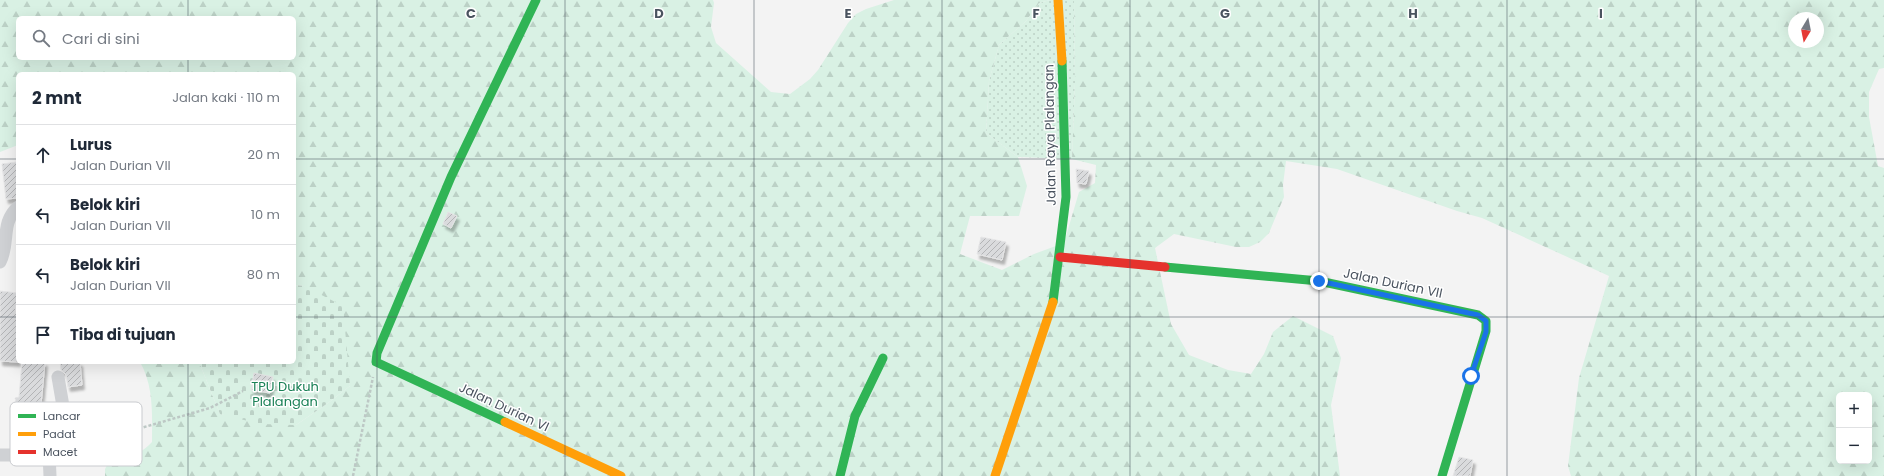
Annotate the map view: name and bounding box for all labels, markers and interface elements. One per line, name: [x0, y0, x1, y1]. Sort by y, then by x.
text: C: [466, 4, 476, 23]
text: D: [654, 4, 664, 23]
text: E: [844, 4, 852, 23]
text: F: [1032, 4, 1040, 23]
text: G: [1220, 4, 1230, 23]
text: H: [1408, 4, 1418, 23]
text: I: [1599, 4, 1603, 23]
north arrow: [1788, 12, 1824, 48]
search box: [16, 16, 296, 60]
icon: search: [30, 27, 52, 49]
text: Cari di sini: [62, 28, 140, 49]
street label: Jalan Raya Plalangan: [1039, 64, 1061, 206]
text: 2 mnt: [32, 86, 82, 110]
text: Jalan kaki · 110 m: [172, 88, 280, 107]
text: Lurus: [70, 134, 112, 155]
icon: ahead: [32, 144, 54, 166]
text: 20 m: [247, 145, 280, 164]
text: Jalan Durian VII: [70, 156, 171, 175]
text: Belok kiri: [70, 194, 140, 215]
icon: left: [32, 204, 54, 226]
text: 10 m: [251, 205, 280, 224]
text: Jalan Durian VII: [70, 216, 171, 235]
text: Belok kiri: [70, 254, 140, 275]
street label: Jalan Durian VII: [1342, 263, 1444, 303]
icon: left: [32, 264, 54, 286]
text: 80 m: [247, 265, 280, 284]
route end: [1310, 272, 1328, 290]
text: Jalan Durian VII: [70, 276, 171, 295]
icon: arrive: [32, 324, 54, 346]
text: Tiba di tujuan: [70, 324, 176, 345]
route start: [1462, 367, 1480, 385]
park label: TPU Dukuh Plalangan: [251, 377, 319, 411]
street label: Jalan Durian VI: [456, 378, 552, 436]
map controls: [1836, 392, 1872, 464]
button: +: [1836, 392, 1872, 428]
legend: [10, 402, 142, 466]
text: Lancar: [43, 408, 80, 424]
text: Padat: [43, 426, 76, 442]
button: −: [1836, 428, 1872, 464]
text: Macet: [43, 444, 77, 460]

